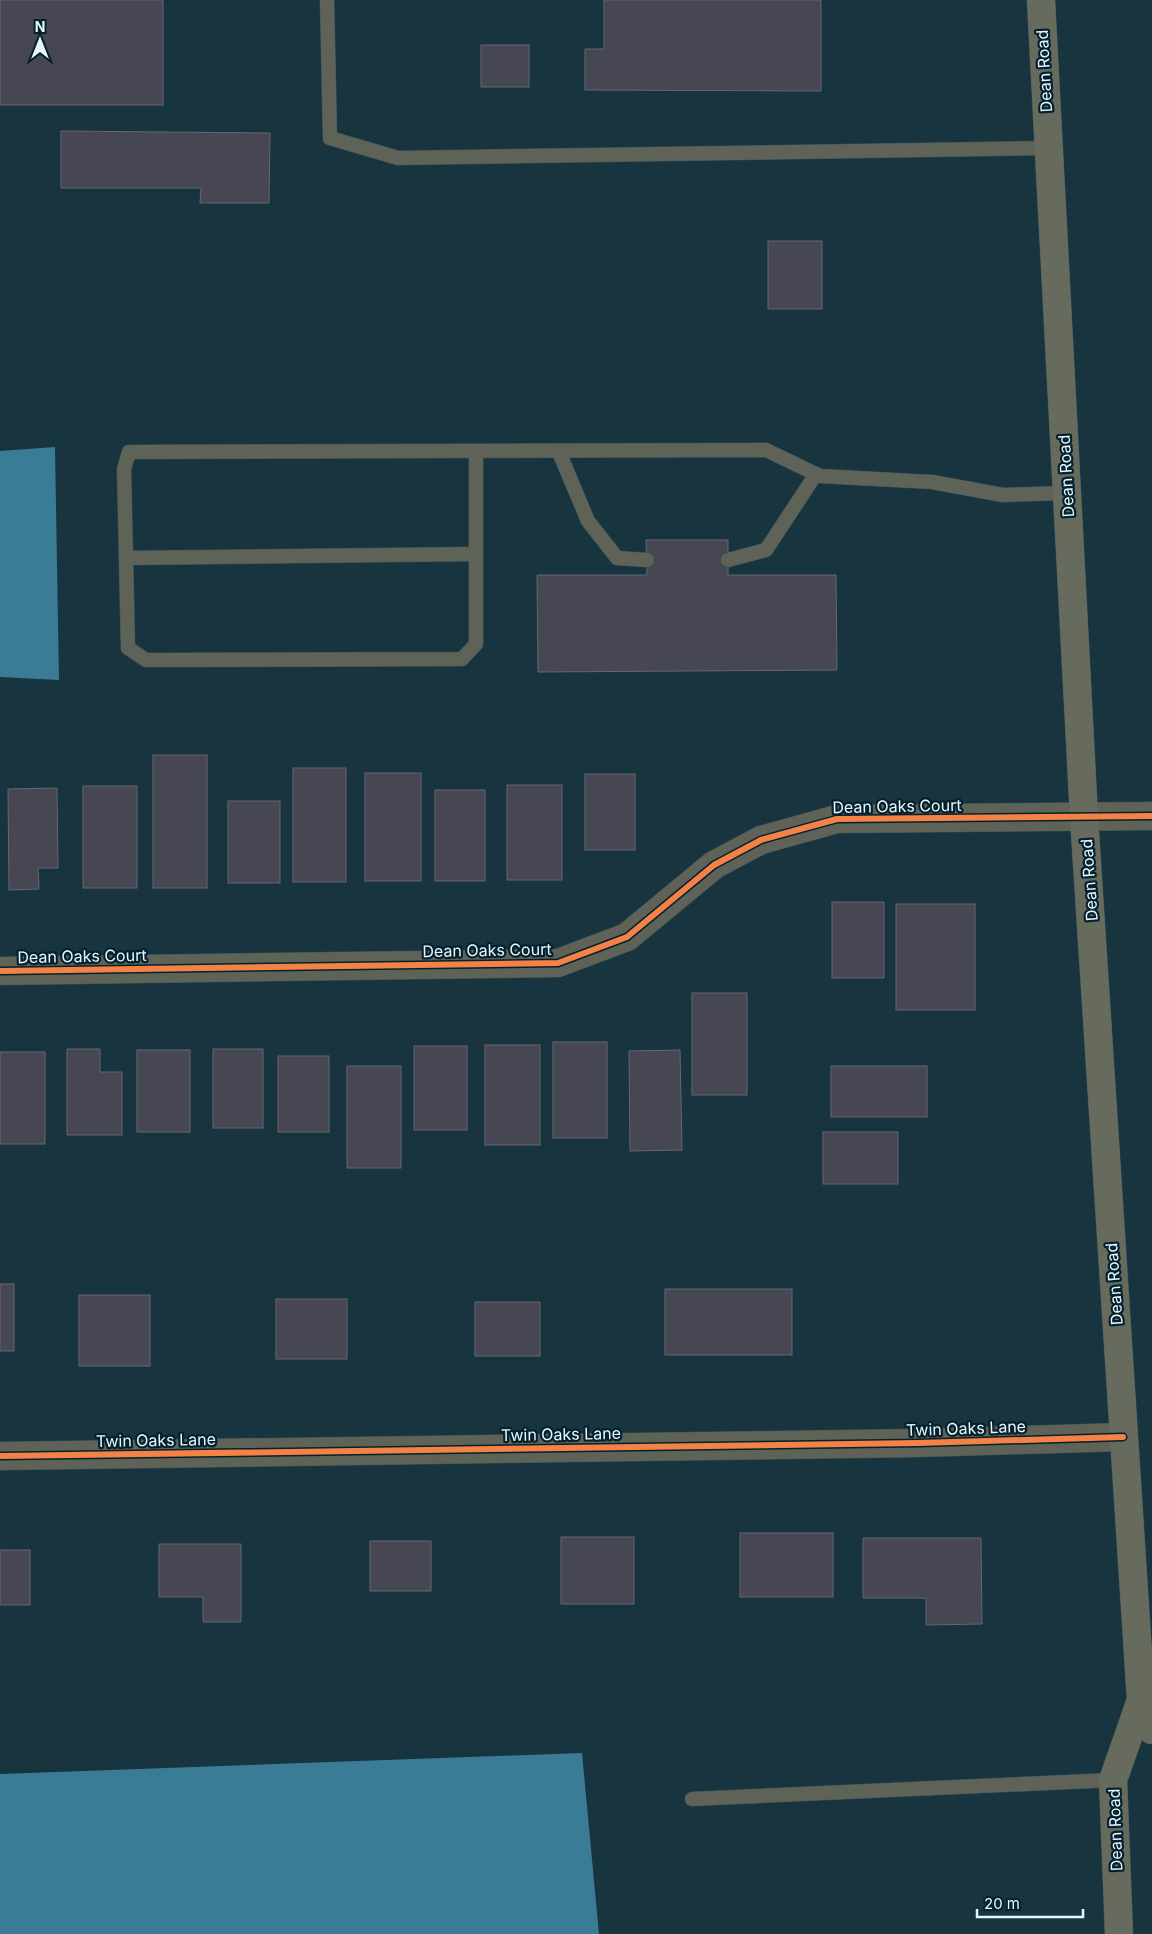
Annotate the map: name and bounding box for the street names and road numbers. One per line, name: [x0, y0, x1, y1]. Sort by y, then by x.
street label: Dean Road: [1032, 29, 1056, 113]
street label: Dean Road: [1054, 434, 1078, 518]
street label: Dean Oaks Court: [832, 795, 962, 817]
street label: Dean Road: [1076, 838, 1102, 922]
street label: Dean Oaks Court: [422, 939, 552, 961]
street label: Dean Oaks Court: [17, 945, 147, 967]
street label: Dean Road: [1101, 1242, 1127, 1326]
street label: Twin Oaks Lane: [906, 1416, 1026, 1440]
street label: Twin Oaks Lane: [501, 1423, 621, 1445]
street label: Twin Oaks Lane: [96, 1429, 216, 1451]
street label: Dean Road: [1104, 1788, 1126, 1872]

